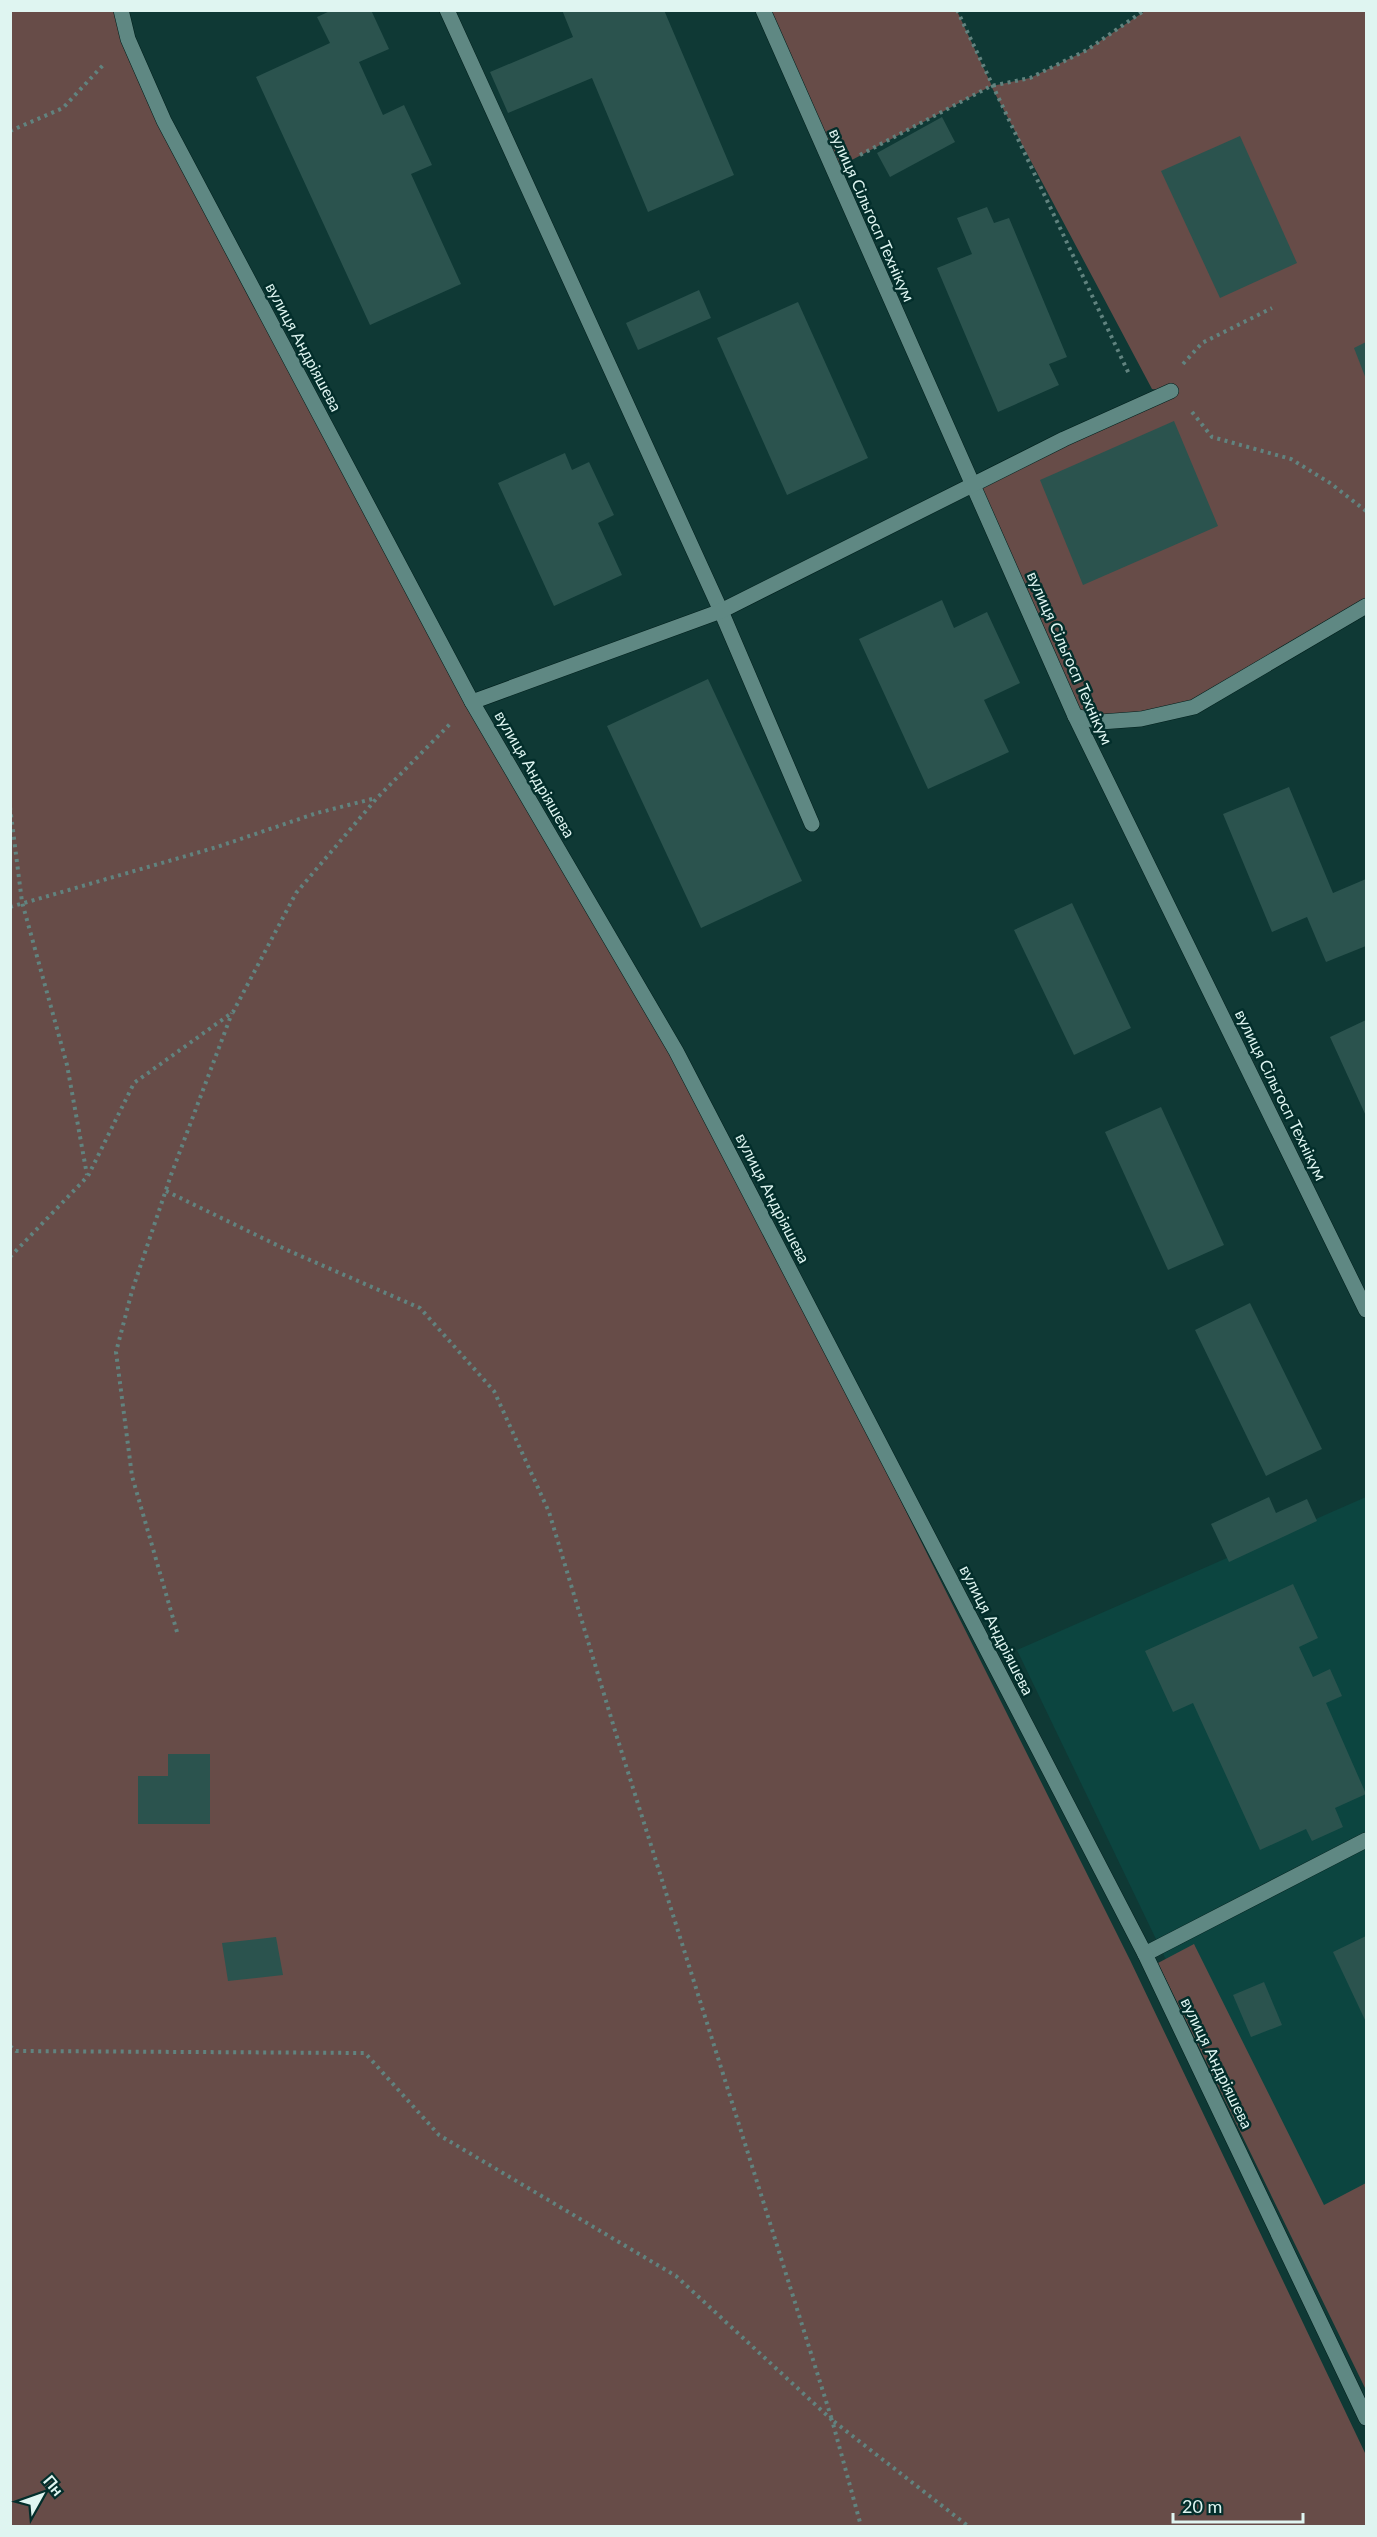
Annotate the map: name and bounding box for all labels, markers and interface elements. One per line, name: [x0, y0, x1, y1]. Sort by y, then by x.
street label: вулиця Сільгосп Технікум: [826, 125, 919, 304]
street label: вулиця Андріяшева: [262, 279, 346, 415]
street label: вулиця Сільгосп Технікум: [1024, 568, 1117, 747]
street label: вулиця Андріяшева: [491, 707, 579, 841]
street label: вулиця Сільгосп Технікум: [1232, 1006, 1331, 1183]
street label: вулиця Андріяшева: [732, 1130, 814, 1266]
street label: вулиця Андріяшева: [956, 1562, 1038, 1698]
street label: вулиця Андріяшева: [1177, 1994, 1257, 2131]
north arrow: [12, 2465, 72, 2525]
text: Пн: [40, 2471, 68, 2499]
scale bar: [1173, 2486, 1304, 2524]
text: 20 m: [1182, 2495, 1222, 2517]

